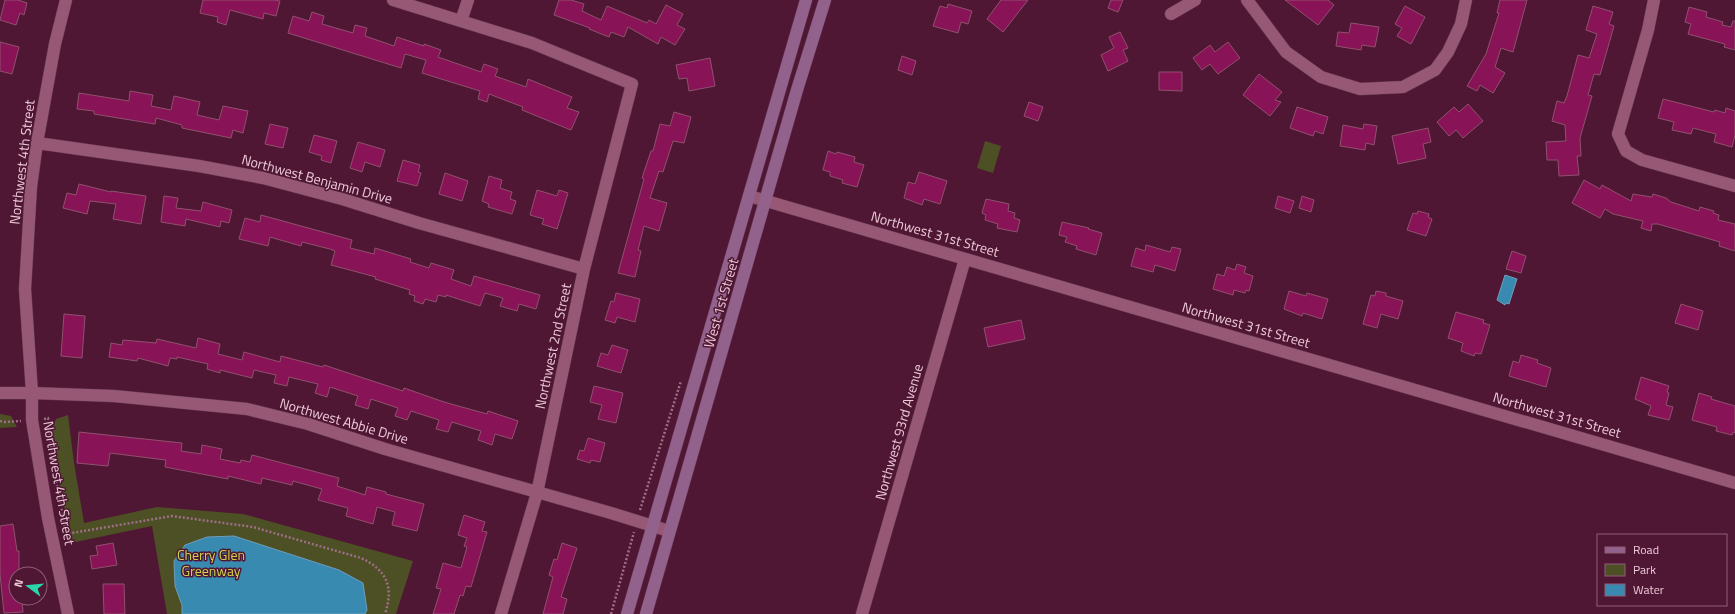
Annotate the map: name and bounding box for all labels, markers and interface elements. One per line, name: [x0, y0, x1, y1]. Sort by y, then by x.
street label: Northwest 4th Street: [3, 98, 40, 226]
street label: Northwest Benjamin Drive: [239, 148, 395, 209]
street label: Northwest 31st Street: [869, 205, 1002, 262]
street label: West 1st Street: [698, 256, 743, 350]
street label: Northwest 2nd Street: [529, 281, 576, 411]
street label: Northwest 31st Street: [1180, 296, 1313, 353]
street label: Northwest 93rd Avenue: [869, 361, 928, 502]
street label: Northwest 31st Street: [1491, 386, 1624, 443]
street label: Northwest Abbie Drive: [277, 392, 411, 449]
street label: Northwest 4th Street: [38, 419, 81, 547]
legend: [1597, 534, 1727, 606]
text: Road: [1633, 540, 1659, 559]
park label: Cherry Glen Greenway: [177, 544, 245, 581]
text: Park: [1633, 560, 1656, 579]
north arrow: [8, 566, 48, 606]
text: N: [10, 577, 27, 589]
text: Water: [1633, 580, 1664, 599]

